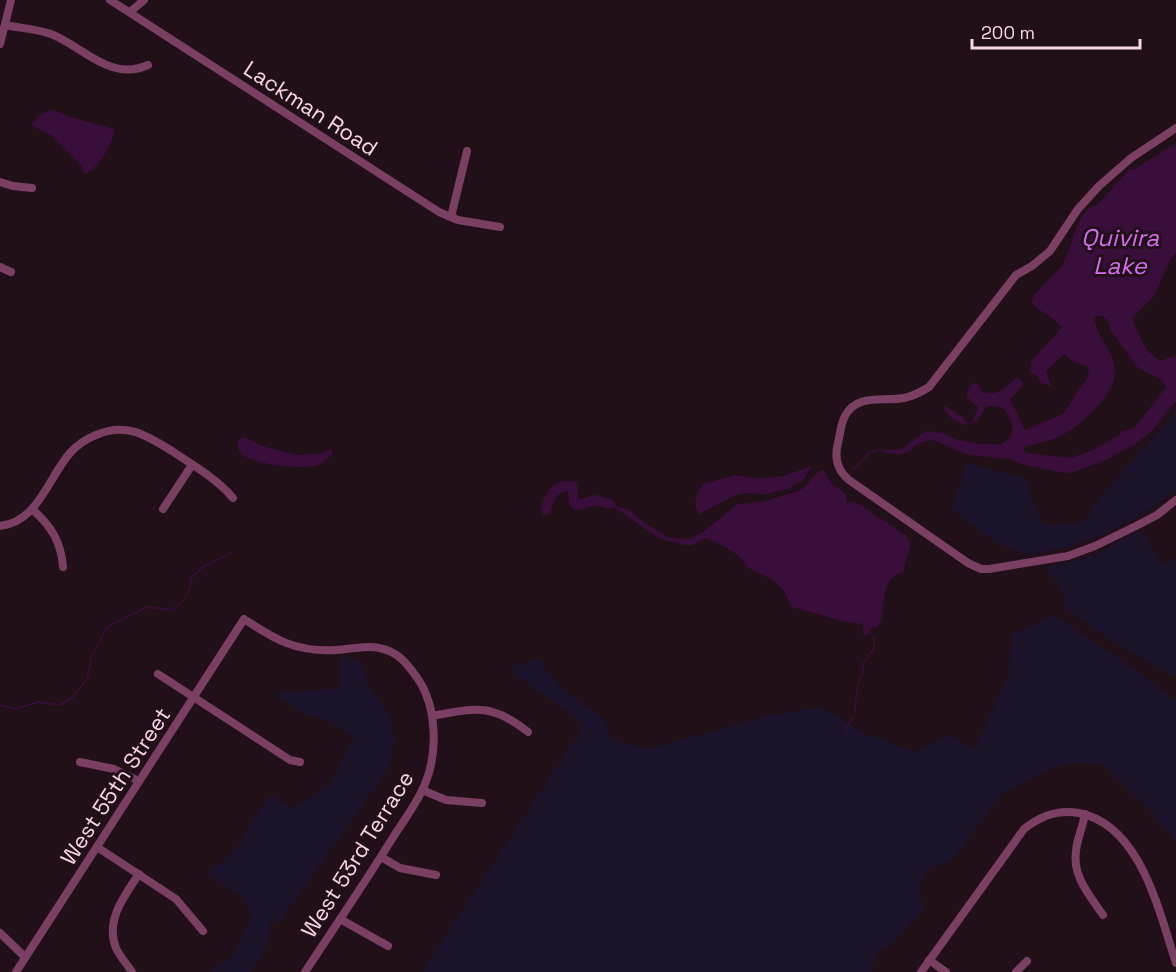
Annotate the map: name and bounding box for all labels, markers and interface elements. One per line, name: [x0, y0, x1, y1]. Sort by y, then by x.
scale bar: [972, 12, 1140, 50]
text: 200 m: [981, 21, 1035, 44]
street label: Lackman Road: [239, 54, 383, 162]
water label: Quivira Lake: [1081, 222, 1159, 281]
street label: West 55th Street: [54, 702, 176, 870]
street label: West 53rd Terrace: [294, 765, 420, 943]

